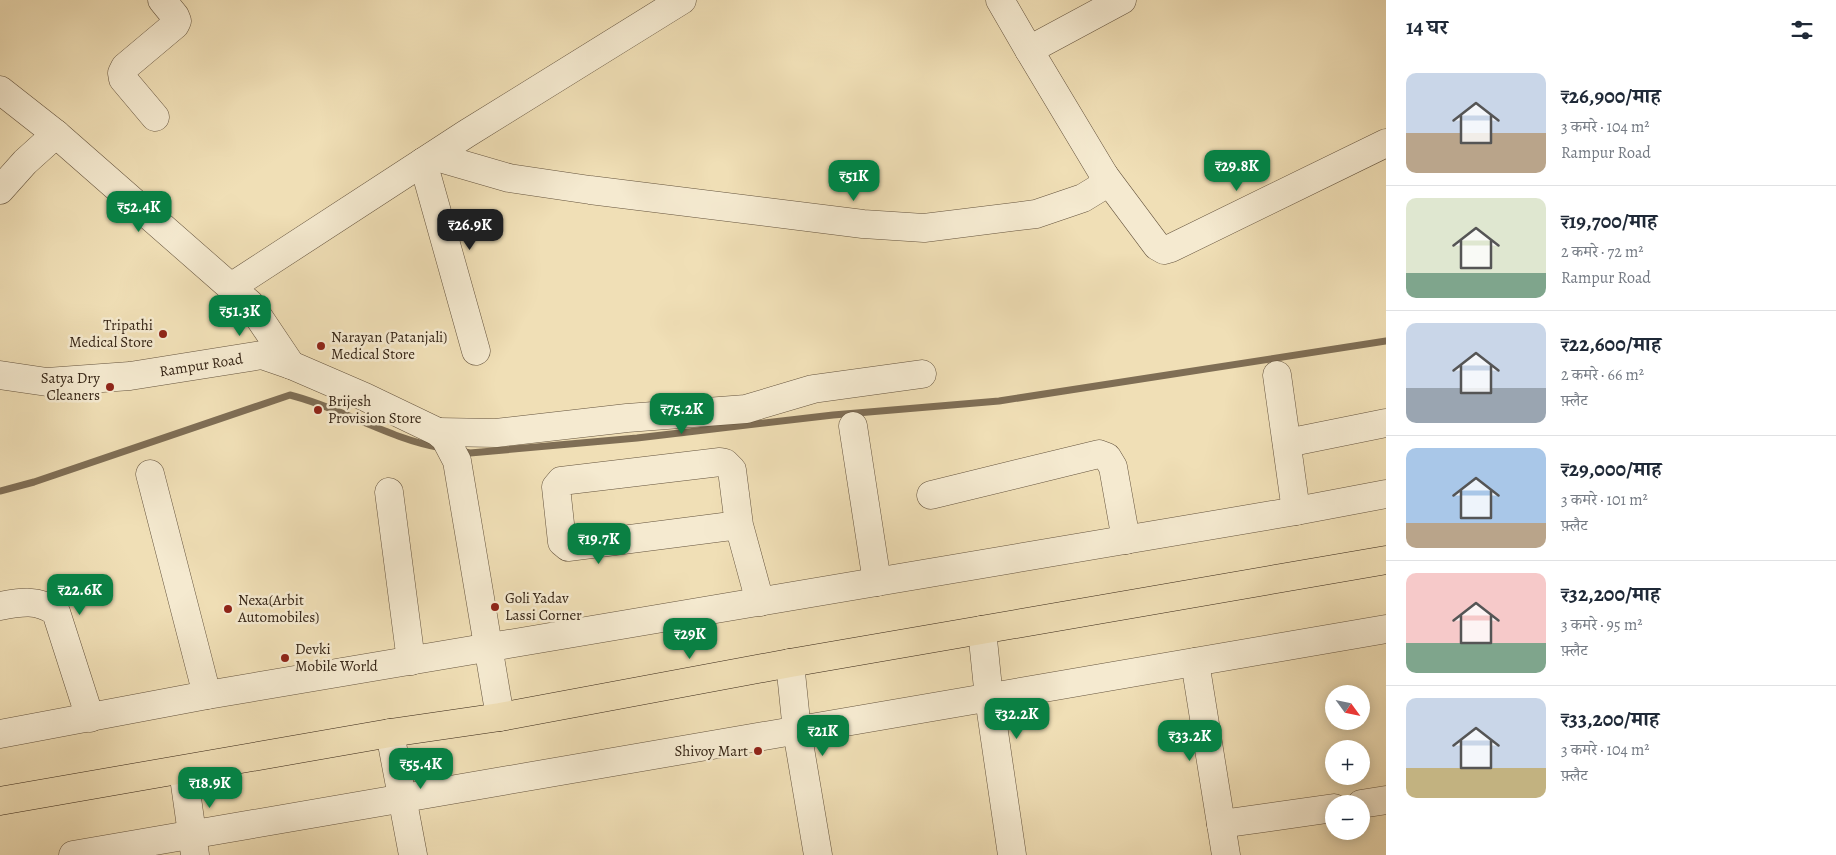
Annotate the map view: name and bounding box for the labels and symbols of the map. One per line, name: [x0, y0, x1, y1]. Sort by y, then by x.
pin: ₹29.8K: [1196, 150, 1278, 192]
pin: ₹51K: [824, 160, 884, 202]
pin: ₹52.4K: [98, 190, 180, 233]
pin: ₹26.9K: [429, 208, 511, 251]
pin: ₹51.3K: [199, 294, 281, 337]
place label: Tripathi Medical Store: [69, 315, 153, 352]
place label: Narayan (Patanjali) Medical Store: [331, 327, 447, 364]
marker: Tripathi Medical Store: [157, 328, 169, 340]
marker: Narayan (Patanjali) Medical Store: [315, 340, 327, 352]
street label: Rampur Road: [158, 348, 245, 381]
place label: Satya Dry Cleaners: [41, 368, 100, 405]
marker: Satya Dry Cleaners: [104, 381, 116, 393]
place label: Brijesh Provision Store: [328, 391, 422, 428]
pin: ₹75.2K: [641, 392, 723, 435]
marker: Brijesh Provision Store: [312, 404, 324, 416]
pin: ₹19.7K: [558, 522, 640, 565]
pin: ₹22.6K: [39, 574, 121, 616]
place label: Goli Yadav Lassi Corner: [505, 588, 582, 625]
place label: Nexa(Arbit Automobiles): [237, 590, 319, 627]
marker: Goli Yadav Lassi Corner: [489, 601, 501, 613]
marker: Nexa(Arbit Automobiles): [222, 603, 234, 615]
pin: ₹29K: [660, 618, 720, 660]
place label: Devki Mobile World: [295, 639, 379, 676]
marker: Devki Mobile World: [279, 652, 291, 664]
north arrow: [1325, 685, 1370, 730]
pin: ₹32.2K: [976, 698, 1058, 740]
pin: ₹21K: [793, 714, 853, 757]
pin: ₹33.2K: [1149, 720, 1231, 762]
place label: Shivoy Mart: [674, 741, 748, 761]
marker: Shivoy Mart: [752, 745, 764, 757]
pin: ₹55.4K: [380, 748, 462, 790]
pin: ₹18.9K: [169, 766, 251, 809]

